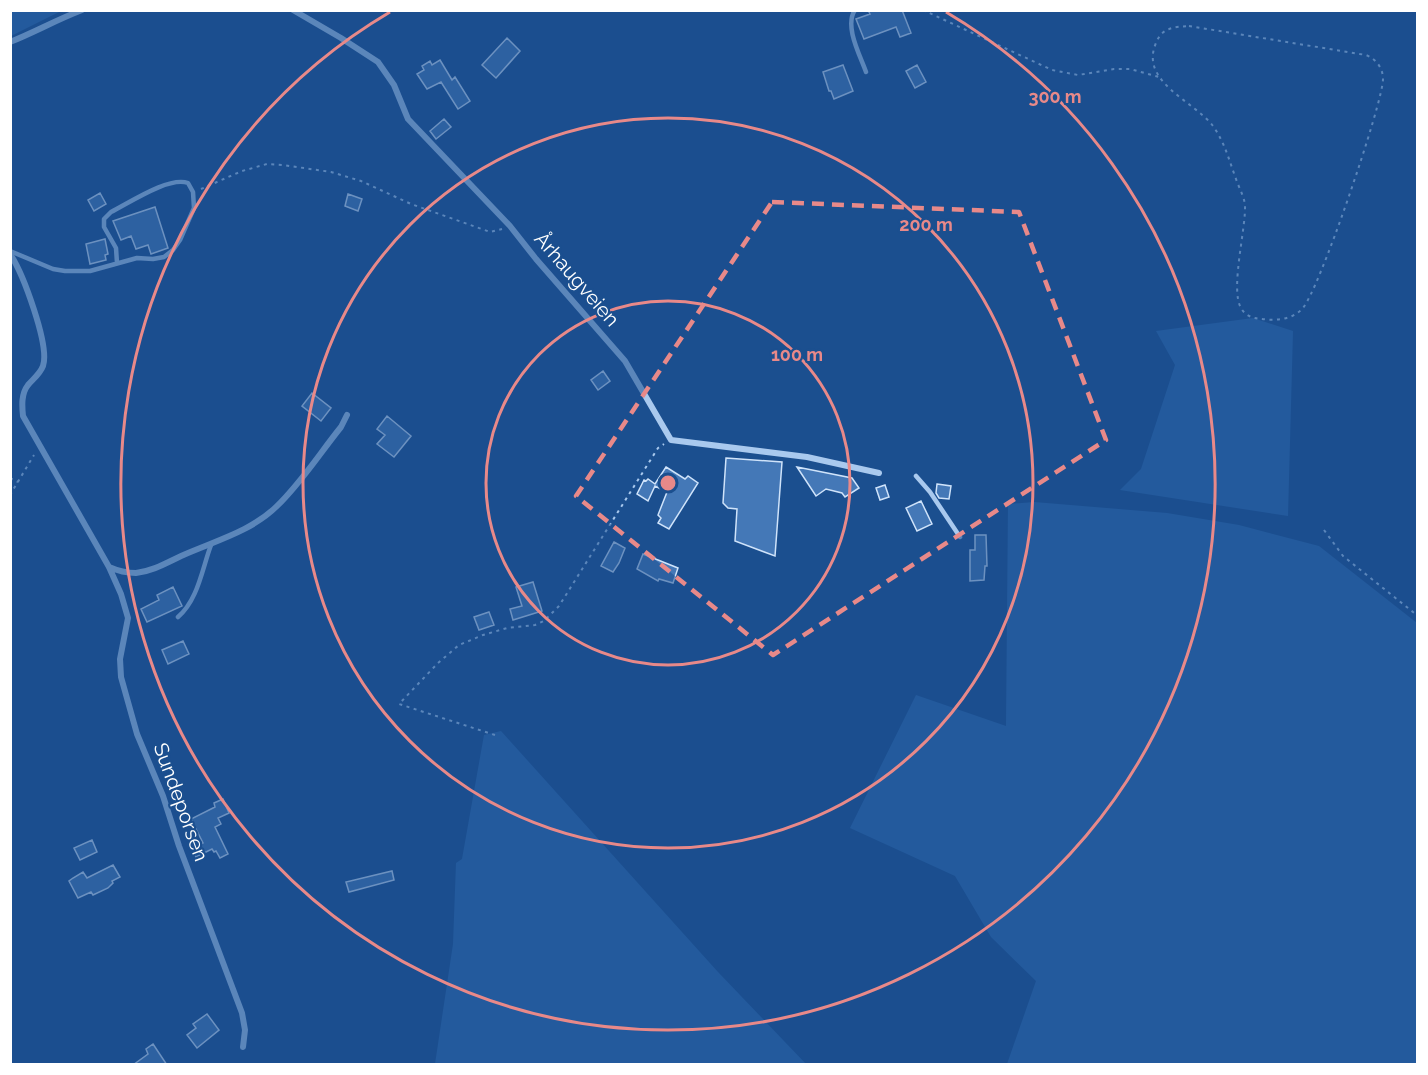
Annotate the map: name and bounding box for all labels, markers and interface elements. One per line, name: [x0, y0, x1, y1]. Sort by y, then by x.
text: 300 m: [1028, 86, 1082, 107]
text: 200 m: [899, 214, 953, 235]
street label: Århaugveien: [530, 226, 625, 331]
text: 100 m: [771, 344, 823, 365]
centre of rings: [658, 473, 678, 493]
street label: Sundeporsen: [148, 740, 214, 864]

